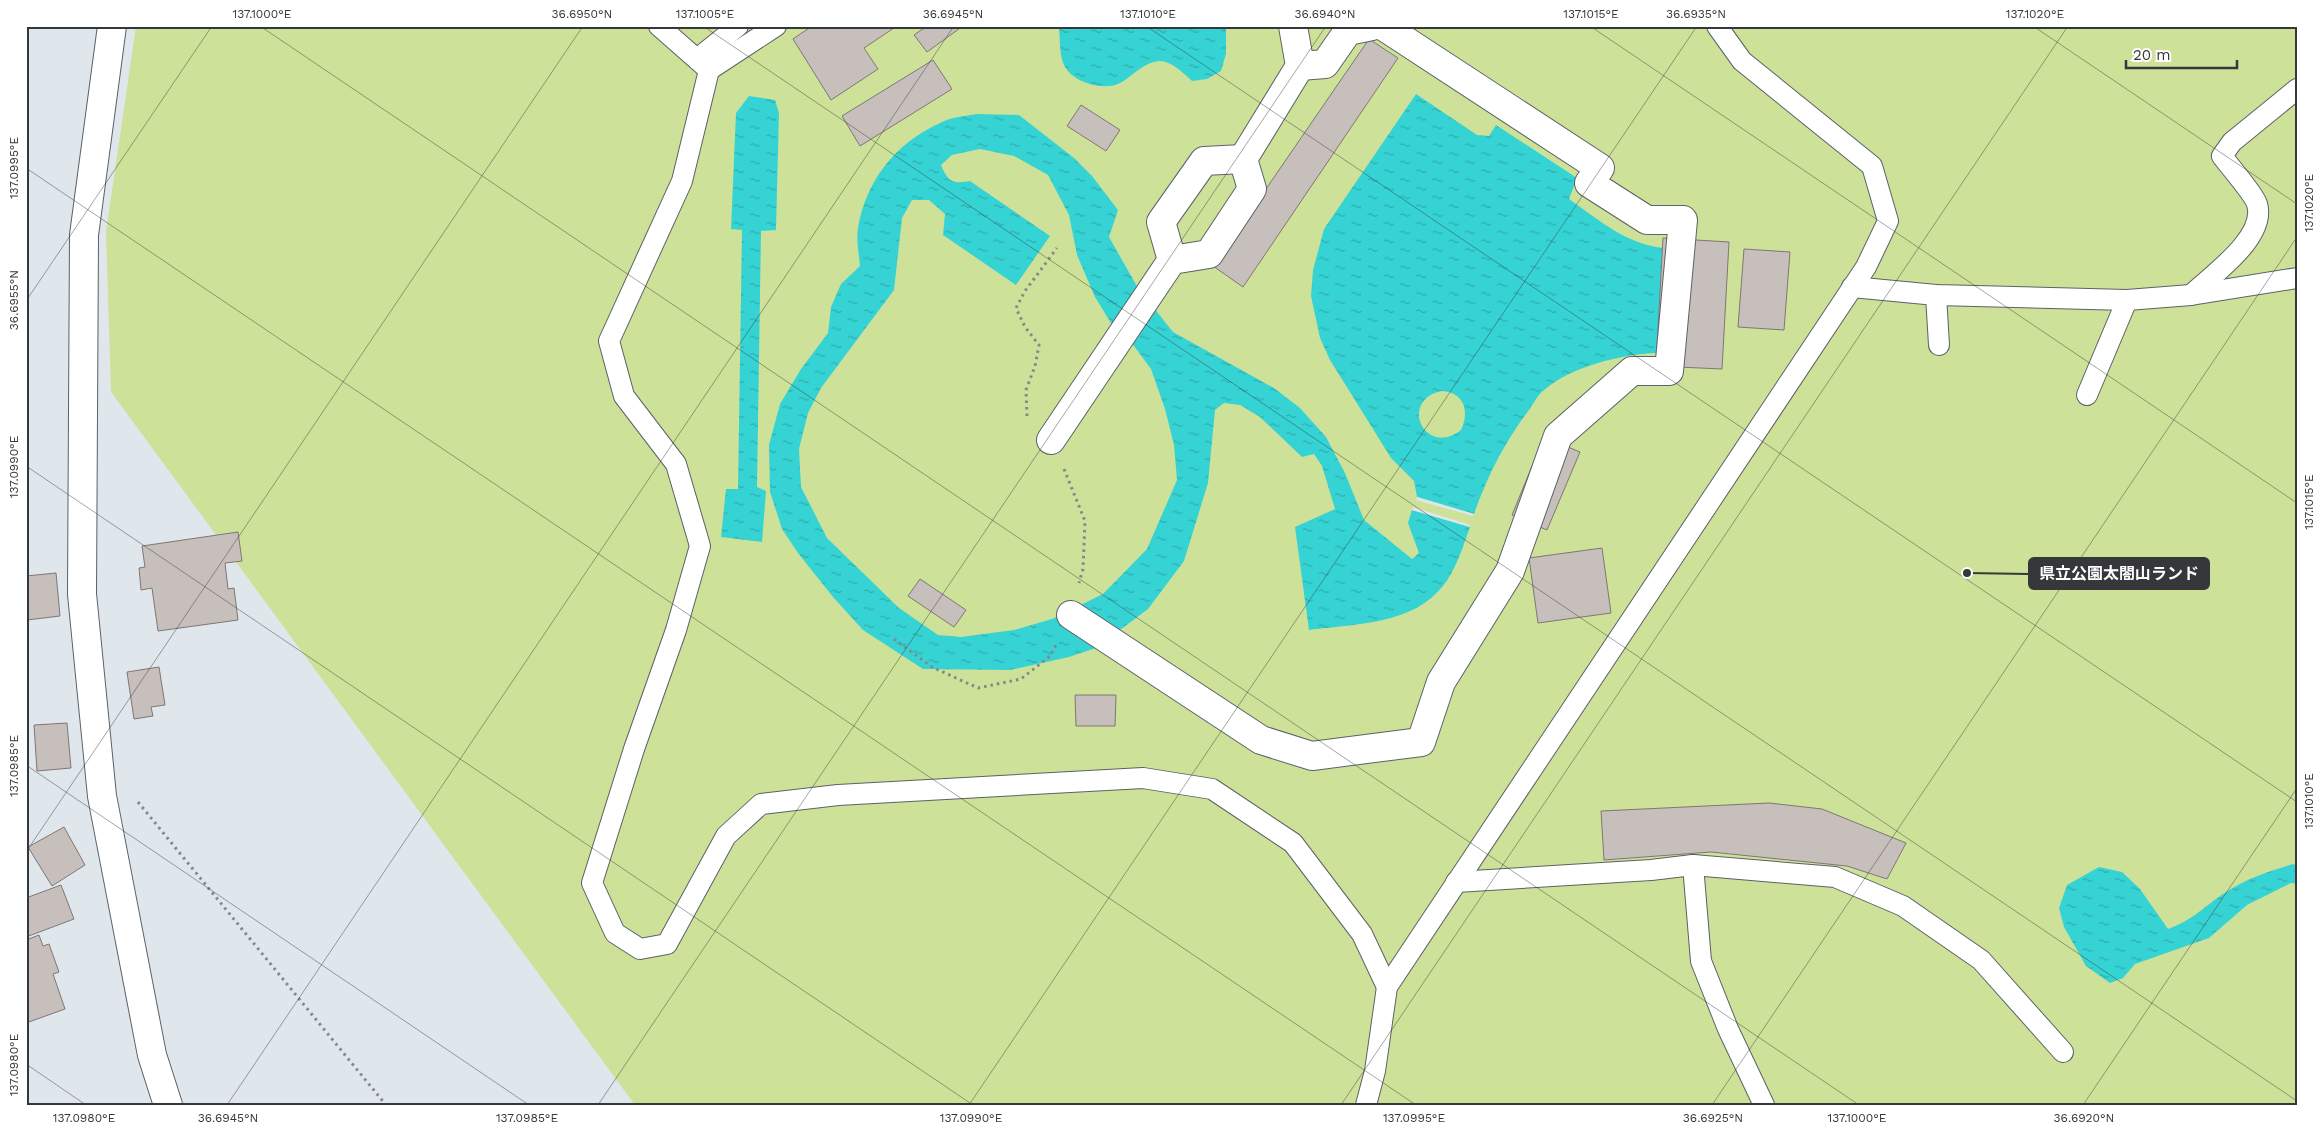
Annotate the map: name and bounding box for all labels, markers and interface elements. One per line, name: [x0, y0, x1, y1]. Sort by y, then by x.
text: 137.1000°E: [233, 7, 292, 21]
text: 36.6950°N: [552, 7, 612, 21]
text: 137.1005°E: [676, 7, 735, 21]
text: 36.6945°N: [923, 7, 983, 21]
text: 137.1010°E: [1120, 7, 1176, 21]
text: 36.6940°N: [1294, 7, 1356, 21]
text: 137.1015°E: [1563, 7, 1619, 21]
text: 36.6935°N: [1666, 7, 1726, 21]
text: 137.1020°E: [2006, 7, 2065, 21]
scale bar: [2126, 38, 2237, 70]
text: 20 m: [2133, 46, 2171, 64]
text: 137.0995°E: [7, 137, 21, 199]
text: 137.1020°E: [2302, 173, 2316, 232]
text: 36.6955°N: [7, 270, 21, 330]
text: 137.0990°E: [7, 435, 21, 498]
text: 137.1015°E: [2302, 474, 2316, 530]
callout: 県立公園太閤山ランド: [2029, 558, 2209, 589]
text: 県立公園太閤山ランド: [2039, 564, 2199, 583]
text: 137.0985°E: [7, 735, 21, 797]
text: 137.1010°E: [2302, 773, 2316, 829]
text: 137.0980°E: [7, 1033, 21, 1096]
text: 137.0980°E: [53, 1111, 116, 1125]
text: 36.6945°N: [198, 1111, 258, 1125]
text: 137.0985°E: [496, 1111, 558, 1125]
text: 137.0990°E: [940, 1111, 1003, 1125]
text: 137.0995°E: [1383, 1111, 1445, 1125]
text: 36.6925°N: [1683, 1111, 1743, 1125]
text: 137.1000°E: [1828, 1111, 1887, 1125]
text: 36.6920°N: [2054, 1111, 2114, 1125]

